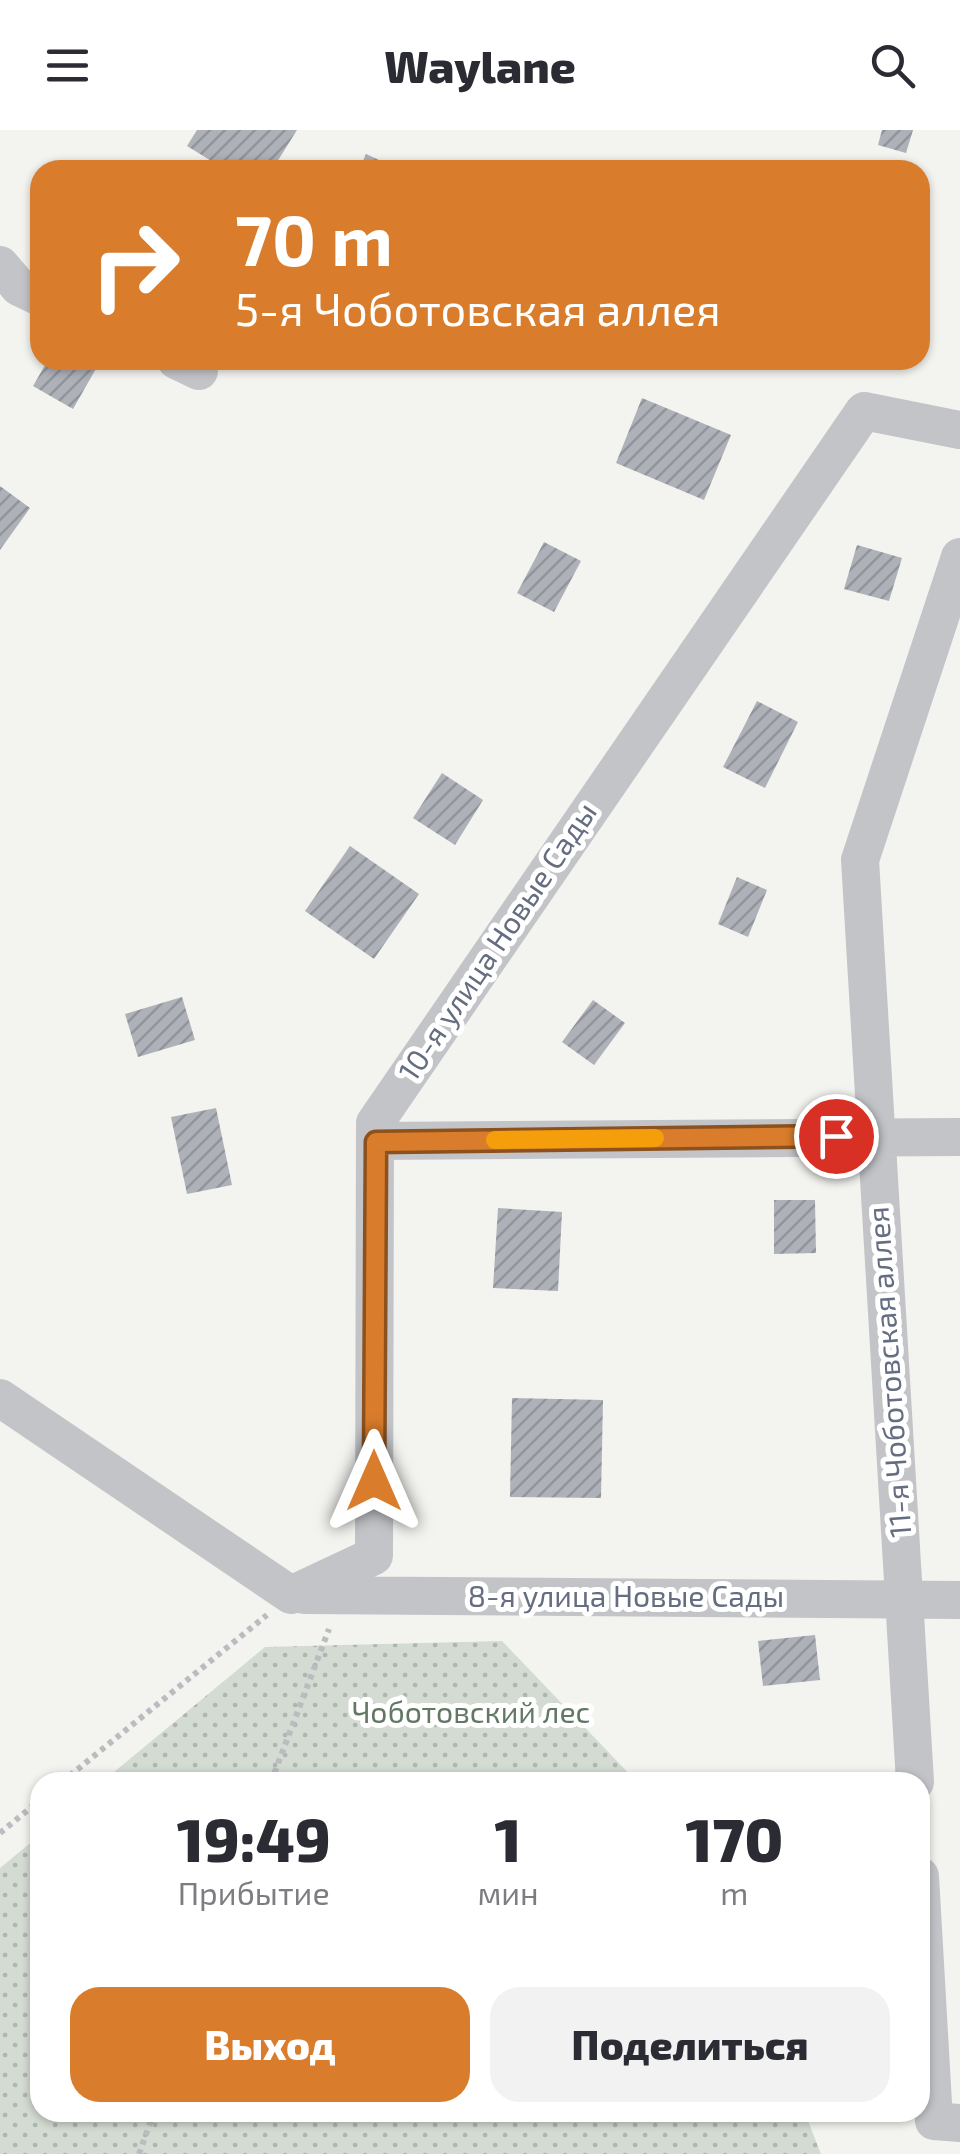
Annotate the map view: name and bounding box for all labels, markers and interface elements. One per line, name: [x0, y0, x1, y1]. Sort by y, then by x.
icon: menu: [40, 38, 95, 93]
text: Waylane: [384, 38, 576, 92]
icon: search: [865, 38, 920, 93]
text: 70 m: [235, 196, 393, 280]
icon: right: [70, 200, 200, 330]
text: 5-я Чоботовская аллея: [235, 281, 721, 335]
street label: 10-я улица Новые Сады: [390, 795, 604, 1088]
pin: [794, 1094, 879, 1179]
icon: arrive: [809, 1109, 864, 1164]
street label: 11-я Чоботовская аллея: [858, 1205, 918, 1539]
position arrow: [322, 1429, 426, 1533]
street label: 8-я улица Новые Сады: [468, 1577, 784, 1614]
park label: Чоботовский лес: [352, 1693, 590, 1729]
text: 19:49: [177, 1802, 331, 1874]
text: 1: [495, 1802, 522, 1874]
text: 170: [685, 1802, 783, 1874]
text: Прибытие: [178, 1873, 330, 1911]
text: мин: [477, 1873, 539, 1911]
text: m: [720, 1873, 748, 1911]
button: Выход: [70, 1987, 470, 2102]
button: Поделиться: [490, 1987, 890, 2102]

